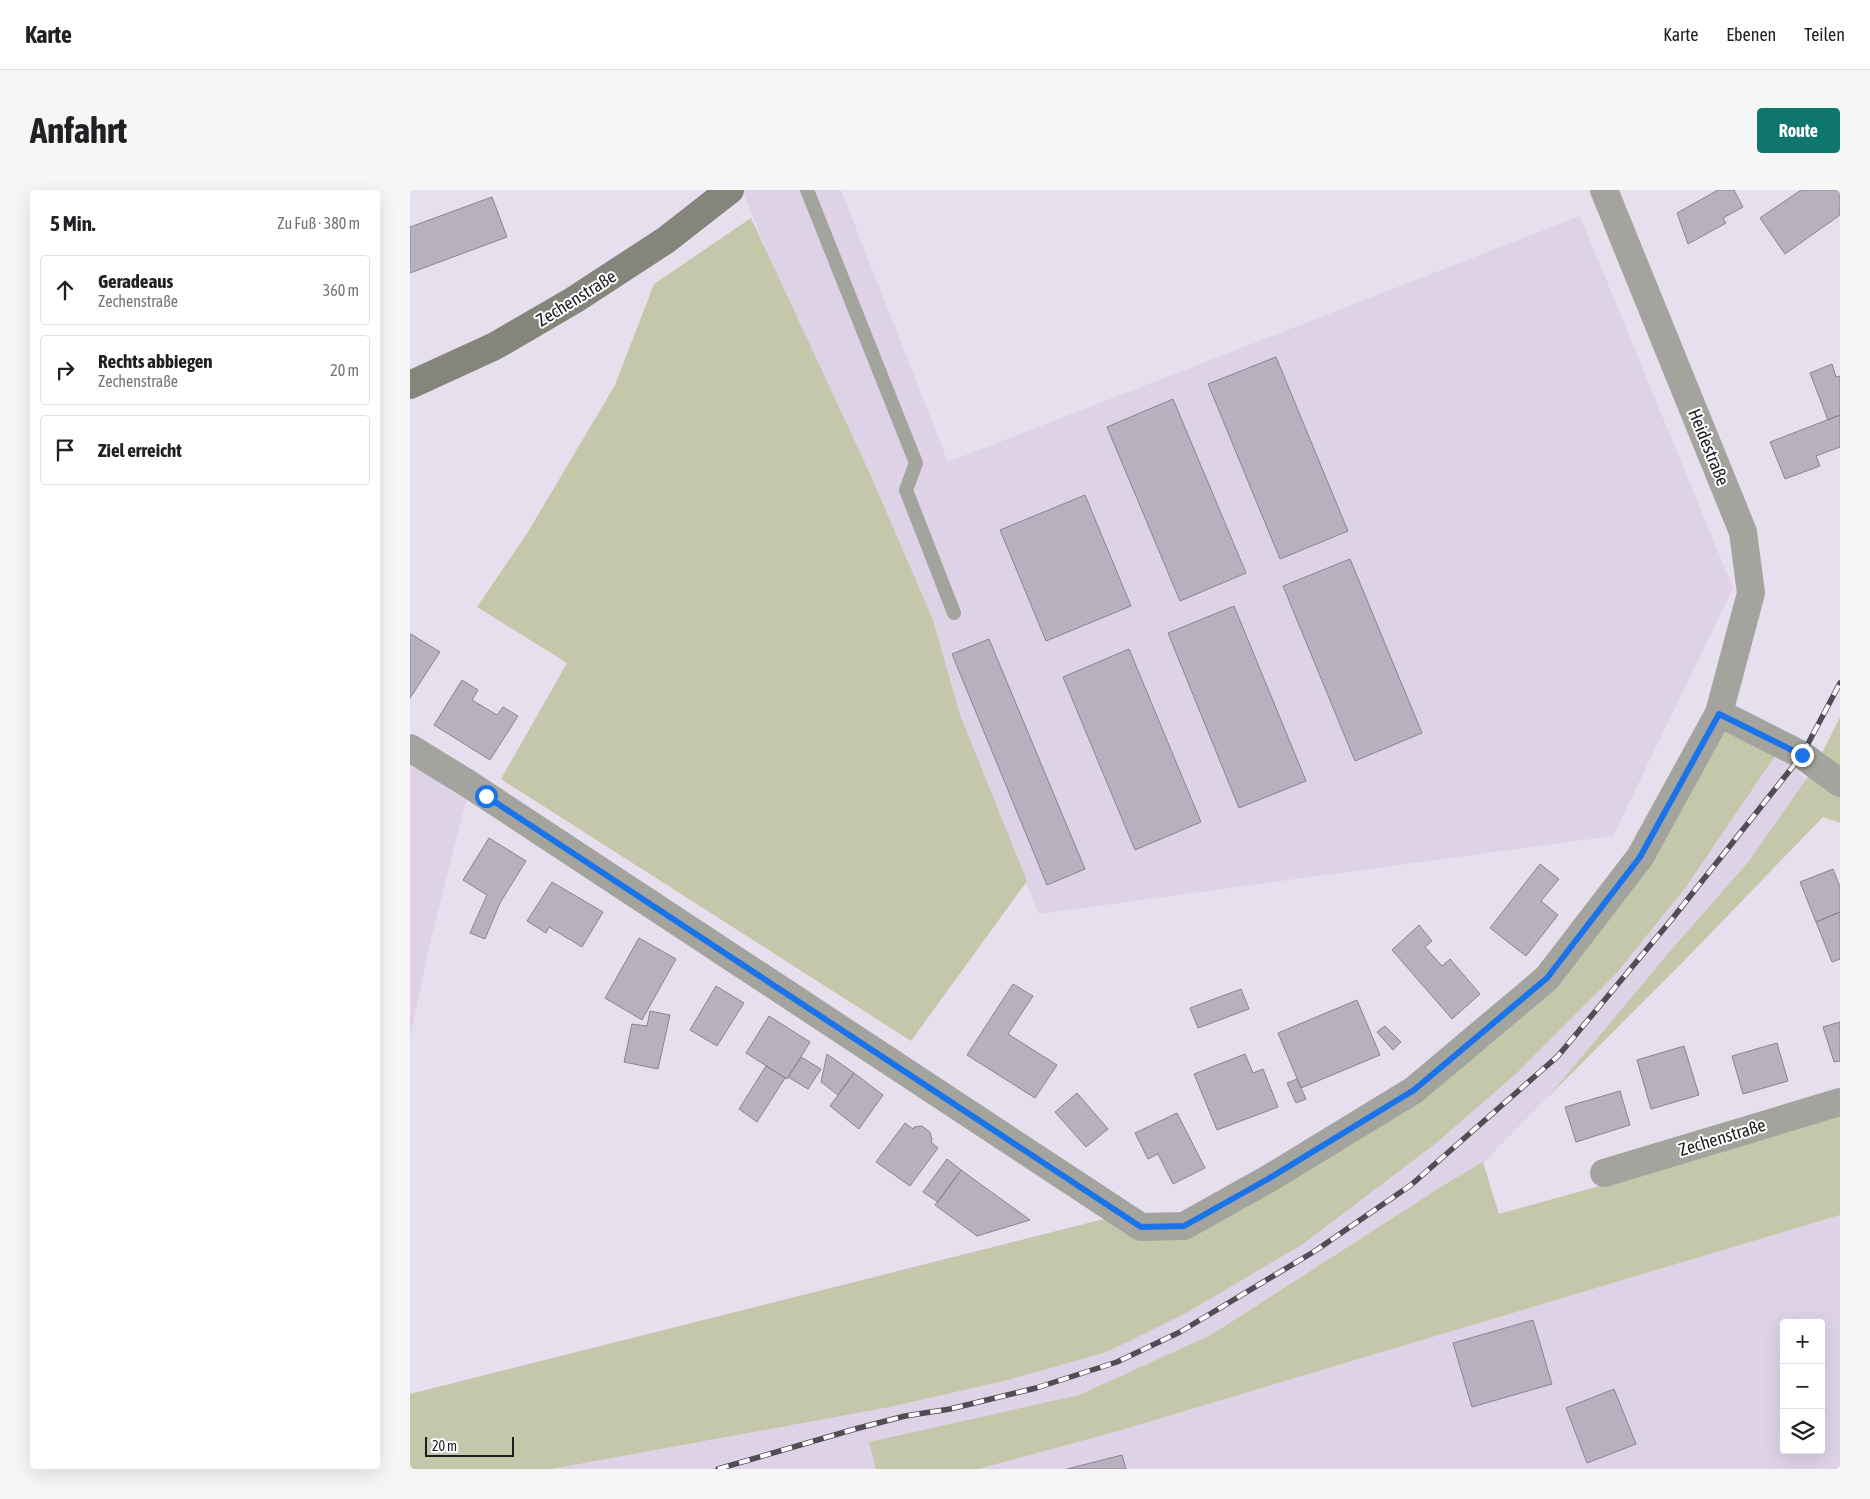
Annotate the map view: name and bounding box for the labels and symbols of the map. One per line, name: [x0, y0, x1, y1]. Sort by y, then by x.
street label: Zechenstraße: [532, 265, 620, 331]
street label: Heidestraße: [1684, 406, 1734, 488]
route end: [1791, 744, 1814, 767]
route start: [475, 785, 498, 808]
street label: Zechenstraße: [1676, 1114, 1768, 1160]
scale bar: [425, 1434, 514, 1457]

